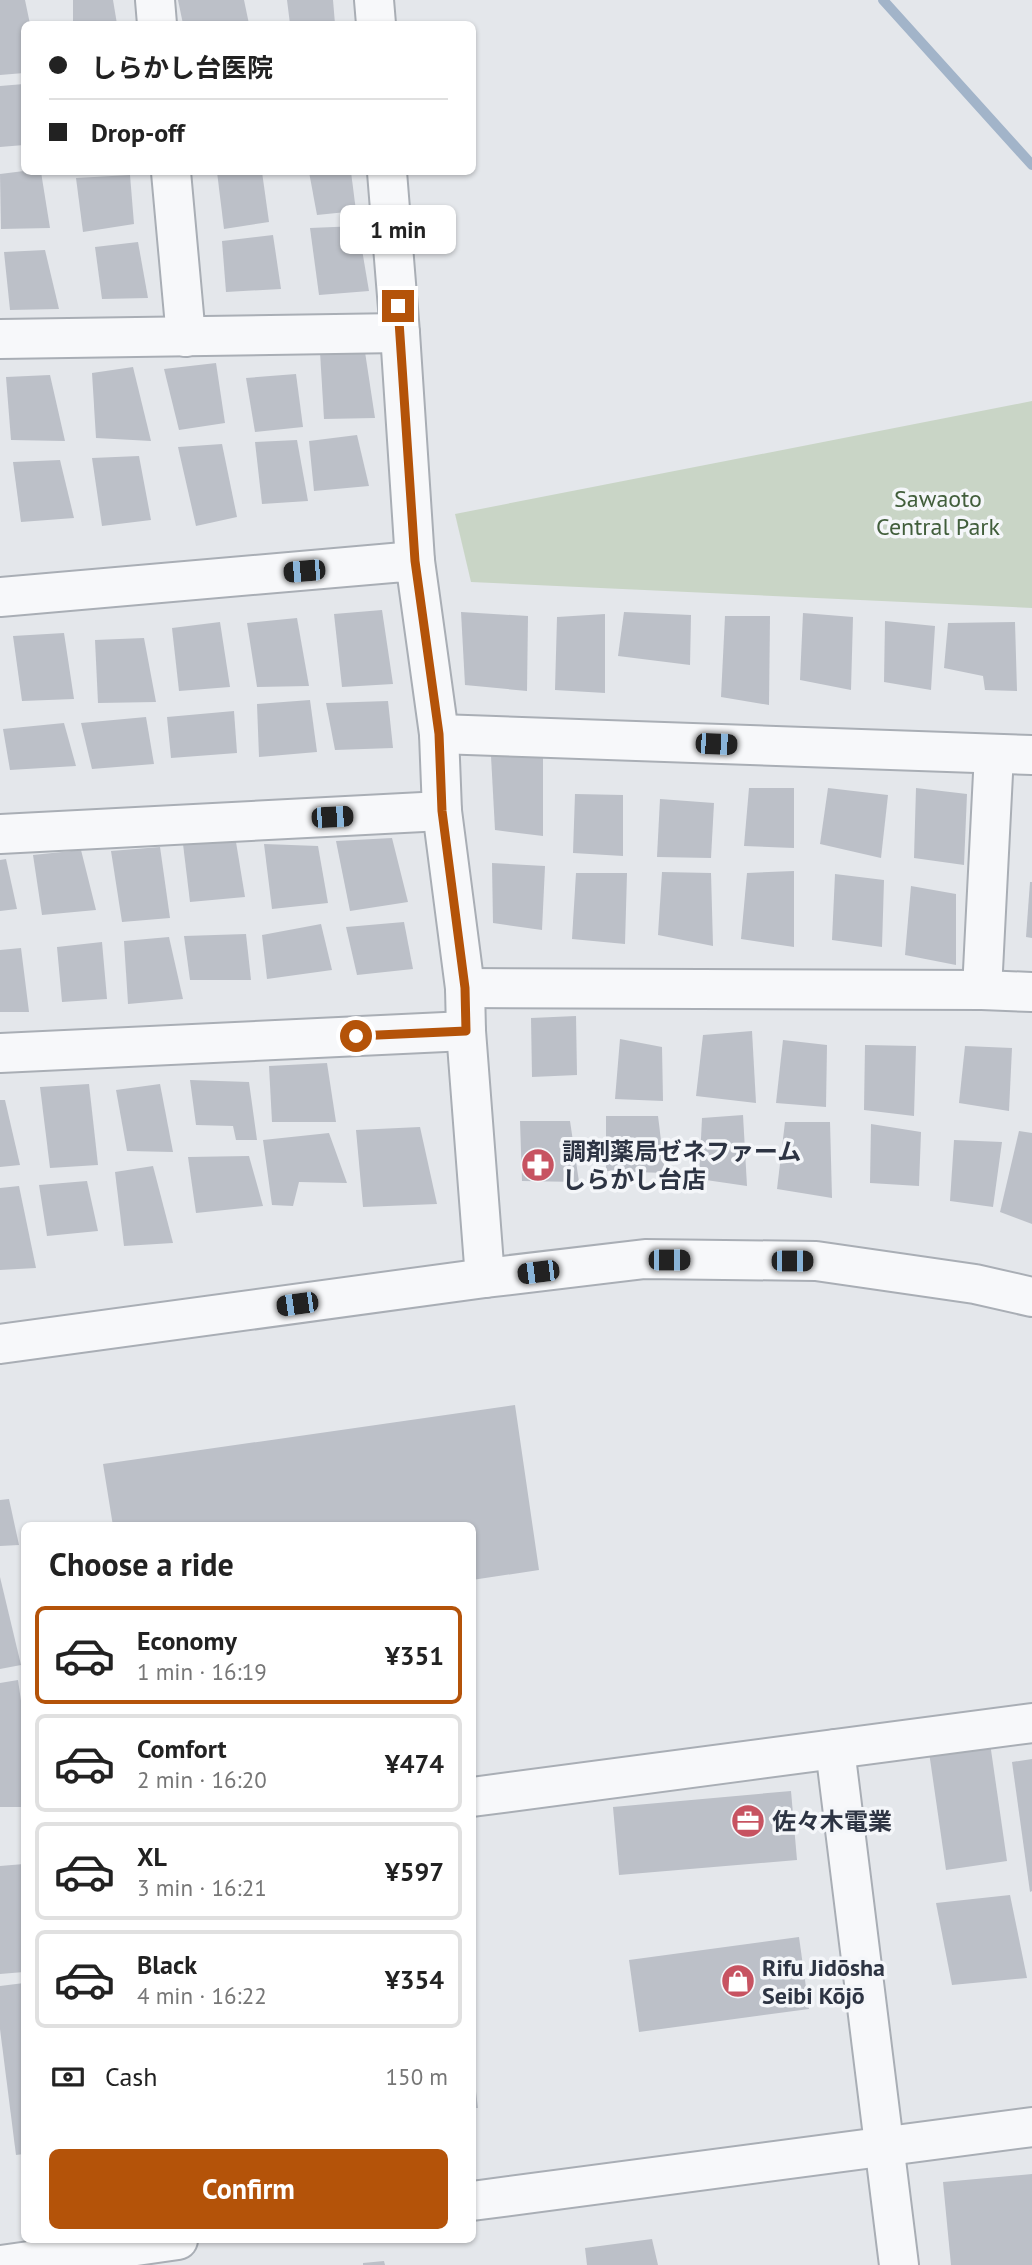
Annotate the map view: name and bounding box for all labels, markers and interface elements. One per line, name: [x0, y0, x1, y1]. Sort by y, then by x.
text: しらかし台医院: [91, 51, 273, 84]
text: Drop-off: [91, 116, 185, 149]
callout: 1 min: [340, 204, 456, 254]
text: 1 min: [370, 215, 426, 244]
route end: [382, 290, 414, 322]
park label: Sawaoto Central Park: [876, 483, 1000, 542]
car: [283, 559, 326, 583]
car: [695, 733, 738, 755]
car: [311, 805, 354, 829]
route start: [340, 1020, 372, 1052]
place label: 調剤薬局ゼネファーム しらかし台店: [562, 1136, 801, 1195]
pharmacy icon: 調剤薬局ゼネファーム しらかし台店: [519, 1146, 557, 1184]
car: [649, 1250, 691, 1271]
car: [772, 1251, 814, 1272]
car: [516, 1259, 561, 1285]
car: [275, 1291, 320, 1317]
text: Choose a ride: [49, 1543, 234, 1585]
icon: car: [53, 1624, 116, 1687]
text: Economy: [137, 1624, 237, 1657]
text: ¥351: [385, 1639, 444, 1672]
text: 1 min · 16:19: [137, 1657, 267, 1686]
icon: car: [53, 1732, 116, 1795]
text: Comfort: [137, 1732, 227, 1765]
text: ¥474: [385, 1747, 444, 1780]
text: 2 min · 16:20: [137, 1765, 267, 1794]
office icon: 佐々木電業: [729, 1802, 767, 1840]
place label: 佐々木電業: [772, 1806, 892, 1837]
icon: car: [53, 1840, 116, 1903]
text: XL: [137, 1840, 167, 1873]
text: ¥597: [385, 1855, 444, 1888]
text: 3 min · 16:21: [137, 1873, 267, 1902]
icon: car: [53, 1948, 116, 2011]
text: Black: [137, 1948, 197, 1981]
place label: Rifu Jidōsha Seibi Kōjō: [762, 1952, 885, 2011]
shop icon: Rifu Jidōsha Seibi Kōjō: [719, 1962, 757, 2000]
text: ¥354: [385, 1963, 444, 1996]
text: 4 min · 16:22: [137, 1981, 267, 2010]
icon: cash: [49, 2058, 87, 2096]
text: Cash: [105, 2060, 157, 2093]
text: 150 m: [386, 2062, 448, 2091]
button: Confirm: [49, 2149, 448, 2229]

